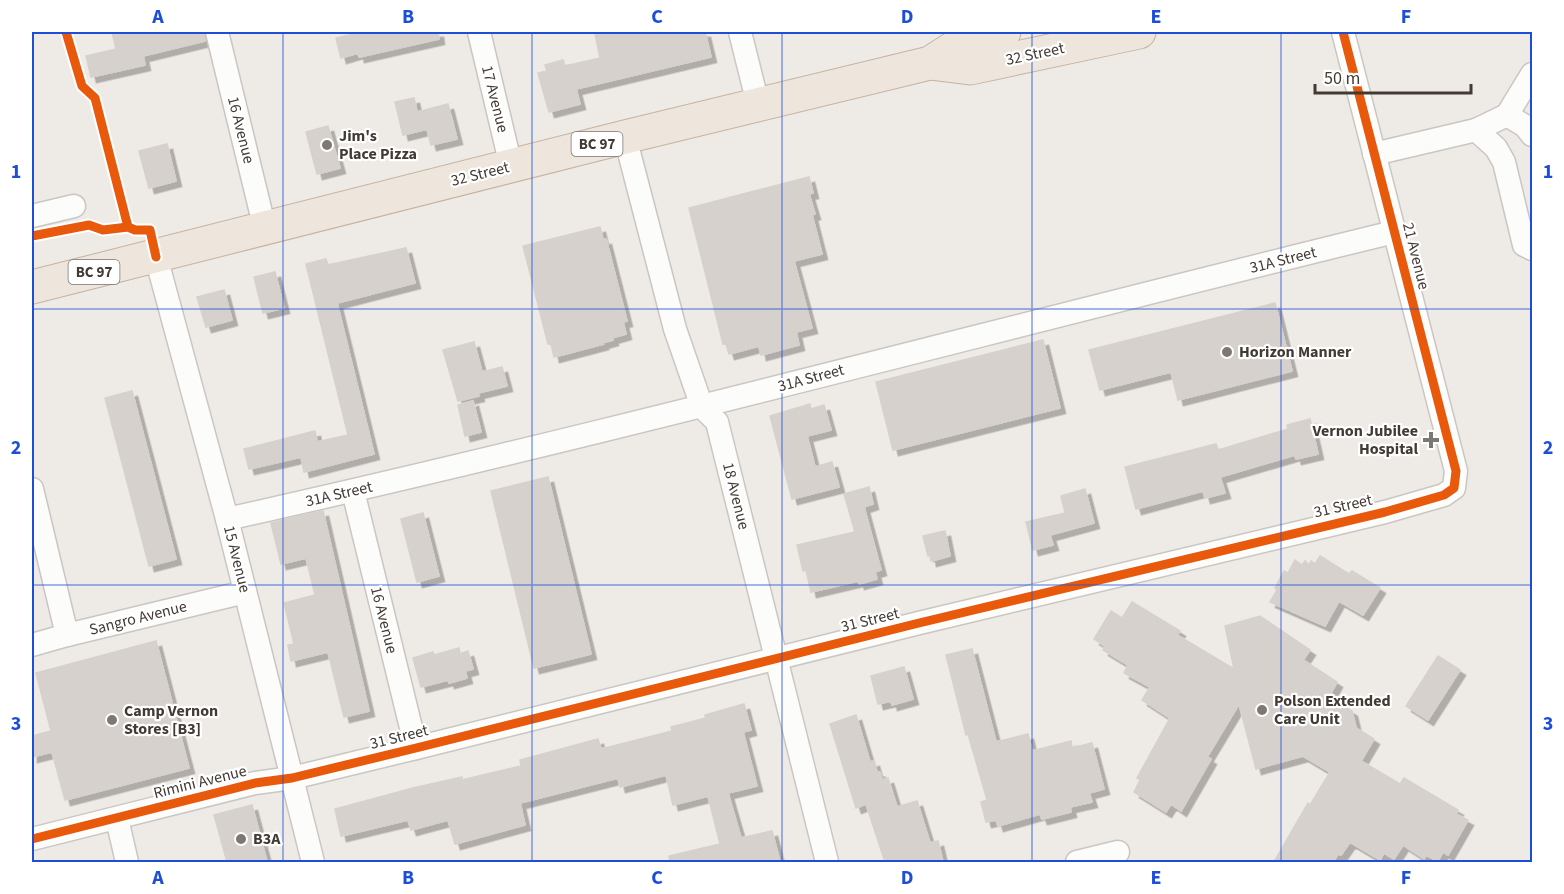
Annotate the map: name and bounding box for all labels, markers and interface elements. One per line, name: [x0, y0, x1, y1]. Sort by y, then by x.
text: A: [151, 3, 164, 31]
text: B: [402, 3, 414, 31]
text: C: [651, 3, 663, 31]
text: D: [901, 3, 913, 31]
text: E: [1151, 3, 1161, 31]
text: F: [1401, 3, 1411, 31]
street label: 32 Street: [1004, 37, 1067, 71]
scale bar: [1315, 57, 1471, 95]
street label: 17 Avenue: [476, 63, 514, 135]
text: 50 m: [1324, 66, 1360, 91]
street label: 16 Avenue: [222, 94, 260, 166]
place label: Jim's Place Pizza: [339, 125, 417, 165]
road number: BC 97: [572, 132, 622, 156]
marker: Jim's Place Pizza: [320, 138, 334, 152]
street label: 32 Street: [449, 156, 512, 192]
text: 1: [11, 158, 21, 186]
text: 1: [1543, 158, 1553, 186]
street label: 21 Avenue: [1397, 220, 1435, 292]
street label: 31A Street: [1247, 241, 1319, 279]
road number: BC 97: [68, 260, 119, 284]
place label: Horizon Manner: [1239, 341, 1352, 363]
marker: Horizon Manner: [1220, 345, 1234, 359]
street label: 31A Street: [775, 358, 847, 397]
place label: Vernon Jubilee Hospital: [1311, 420, 1418, 460]
marker: Vernon Jubilee Hospital: [1422, 431, 1440, 449]
text: 2: [11, 434, 21, 462]
text: 2: [1543, 434, 1553, 462]
street label: 18 Avenue: [717, 460, 755, 532]
street label: 31A Street: [303, 476, 375, 512]
street label: 31 Street: [1312, 488, 1375, 523]
street label: 15 Avenue: [218, 523, 256, 595]
street label: 16 Avenue: [365, 584, 403, 656]
street label: Sangro Avenue: [87, 595, 189, 641]
street label: 31 Street: [839, 602, 902, 638]
place label: Polson Extended Care Unit: [1274, 690, 1391, 730]
place label: Camp Vernon Stores [B3]: [124, 700, 218, 740]
marker: Polson Extended Care Unit: [1255, 703, 1269, 717]
text: 3: [11, 710, 21, 738]
text: 3: [1543, 710, 1553, 738]
marker: Camp Vernon Stores [B3]: [105, 713, 119, 727]
street label: 31 Street: [368, 719, 431, 755]
street label: Rimini Avenue: [151, 760, 249, 804]
place label: B3A: [253, 828, 281, 850]
marker: B3A: [234, 832, 248, 846]
text: A: [151, 864, 164, 892]
text: B: [402, 864, 414, 892]
text: C: [651, 864, 663, 892]
text: D: [901, 864, 913, 892]
text: E: [1151, 864, 1161, 892]
text: F: [1401, 864, 1411, 892]

